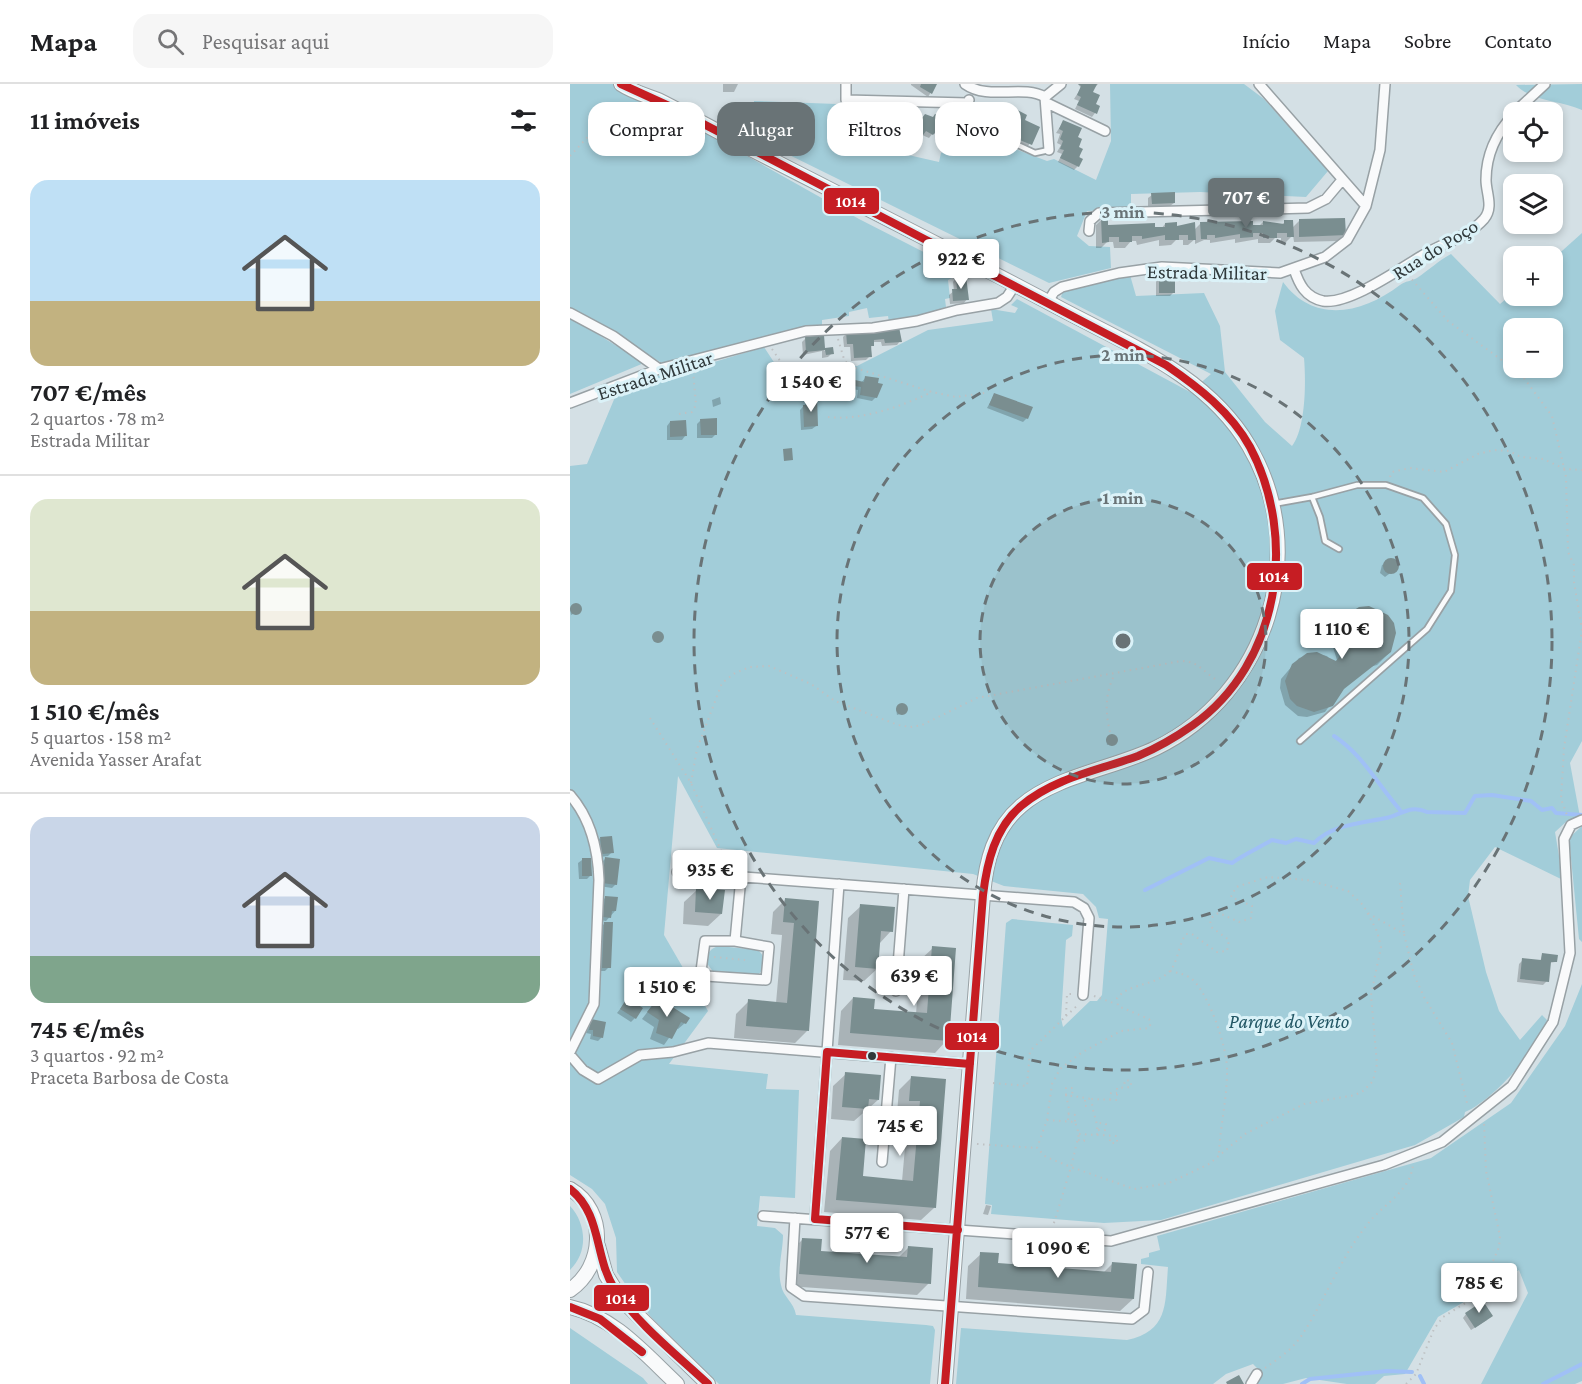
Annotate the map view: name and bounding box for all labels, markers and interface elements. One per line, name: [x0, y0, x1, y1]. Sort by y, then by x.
search box: [133, 14, 553, 68]
icon: search: [154, 25, 187, 58]
text: Mapa: [30, 26, 97, 57]
text: Pesquisar aqui: [202, 29, 329, 54]
text: Início: [1242, 29, 1290, 53]
text: Mapa: [1323, 29, 1371, 53]
text: Sobre: [1404, 29, 1451, 53]
text: Contato: [1484, 29, 1552, 53]
chip: Comprar: [588, 102, 705, 156]
chip: Alugar: [717, 102, 815, 156]
chip: Filtros: [827, 102, 923, 156]
chip: Novo: [935, 102, 1021, 156]
map controls: [1503, 102, 1563, 378]
button: locate: [1503, 102, 1563, 162]
icon: filters: [507, 104, 540, 137]
text: 11 imóveis: [30, 106, 140, 135]
button: layers: [1503, 174, 1563, 234]
pin: 707 €: [1204, 178, 1288, 229]
text: 707 €: [1222, 186, 1270, 208]
line badge: 1014: [823, 187, 880, 215]
text: 1014: [836, 193, 867, 210]
text: 3 min: [1101, 202, 1145, 222]
street label: Rua do Poço: [1388, 214, 1482, 285]
icon: home: [231, 219, 339, 327]
pin: 922 €: [919, 239, 1003, 290]
button: +: [1503, 246, 1563, 306]
text: 922 €: [937, 247, 985, 269]
street label: Estrada Militar: [1147, 260, 1267, 284]
button: −: [1503, 318, 1563, 378]
text: 2 min: [1101, 345, 1145, 365]
street label: Estrada Militar: [595, 346, 715, 404]
pin: 1 540 €: [756, 362, 866, 413]
text: 1 540 €: [780, 370, 842, 392]
text: 707 €/mês: [30, 378, 146, 407]
text: 2 quartos · 78 m²: [30, 407, 165, 429]
text: Estrada Militar: [30, 429, 150, 451]
text: 1 min: [1103, 488, 1144, 508]
icon: home: [231, 538, 339, 646]
line badge: 1014: [1246, 562, 1303, 591]
text: 1014: [1259, 568, 1290, 585]
pin: 1 110 €: [1287, 609, 1397, 660]
text: 1 110 €: [1314, 617, 1370, 639]
centre of rings: [1113, 631, 1133, 651]
text: 1 510 €/mês: [30, 697, 159, 726]
text: 5 quartos · 158 m²: [30, 726, 171, 748]
text: Avenida Yasser Arafat: [30, 748, 201, 770]
pin: 935 €: [668, 850, 752, 901]
icon: home: [231, 856, 339, 964]
text: 935 €: [686, 858, 734, 880]
pin: 639 €: [872, 956, 956, 1007]
text: 639 €: [890, 964, 938, 986]
pin: 1 510 €: [612, 967, 722, 1018]
text: 1 510 €: [638, 975, 696, 997]
park label: Parque do Vento: [1229, 1010, 1349, 1033]
text: 745 €/mês: [30, 1015, 144, 1044]
line badge: 1014: [944, 1022, 1000, 1051]
text: 1014: [957, 1028, 988, 1045]
text: 3 quartos · 92 m²: [30, 1044, 164, 1066]
unlabelled marker: [866, 1050, 878, 1062]
text: Praceta Barbosa de Costa: [30, 1066, 229, 1088]
pin: 745 €: [858, 1106, 942, 1157]
text: 745 €: [877, 1114, 923, 1136]
pin: 577 €: [825, 1213, 909, 1264]
text: 577 €: [844, 1221, 890, 1243]
pin: 1 090 €: [1003, 1228, 1113, 1279]
text: 1 090 €: [1026, 1236, 1090, 1258]
pin: 785 €: [1437, 1263, 1521, 1314]
text: 785 €: [1455, 1271, 1503, 1293]
line badge: 1014: [593, 1284, 650, 1312]
text: 1014: [606, 1290, 637, 1307]

